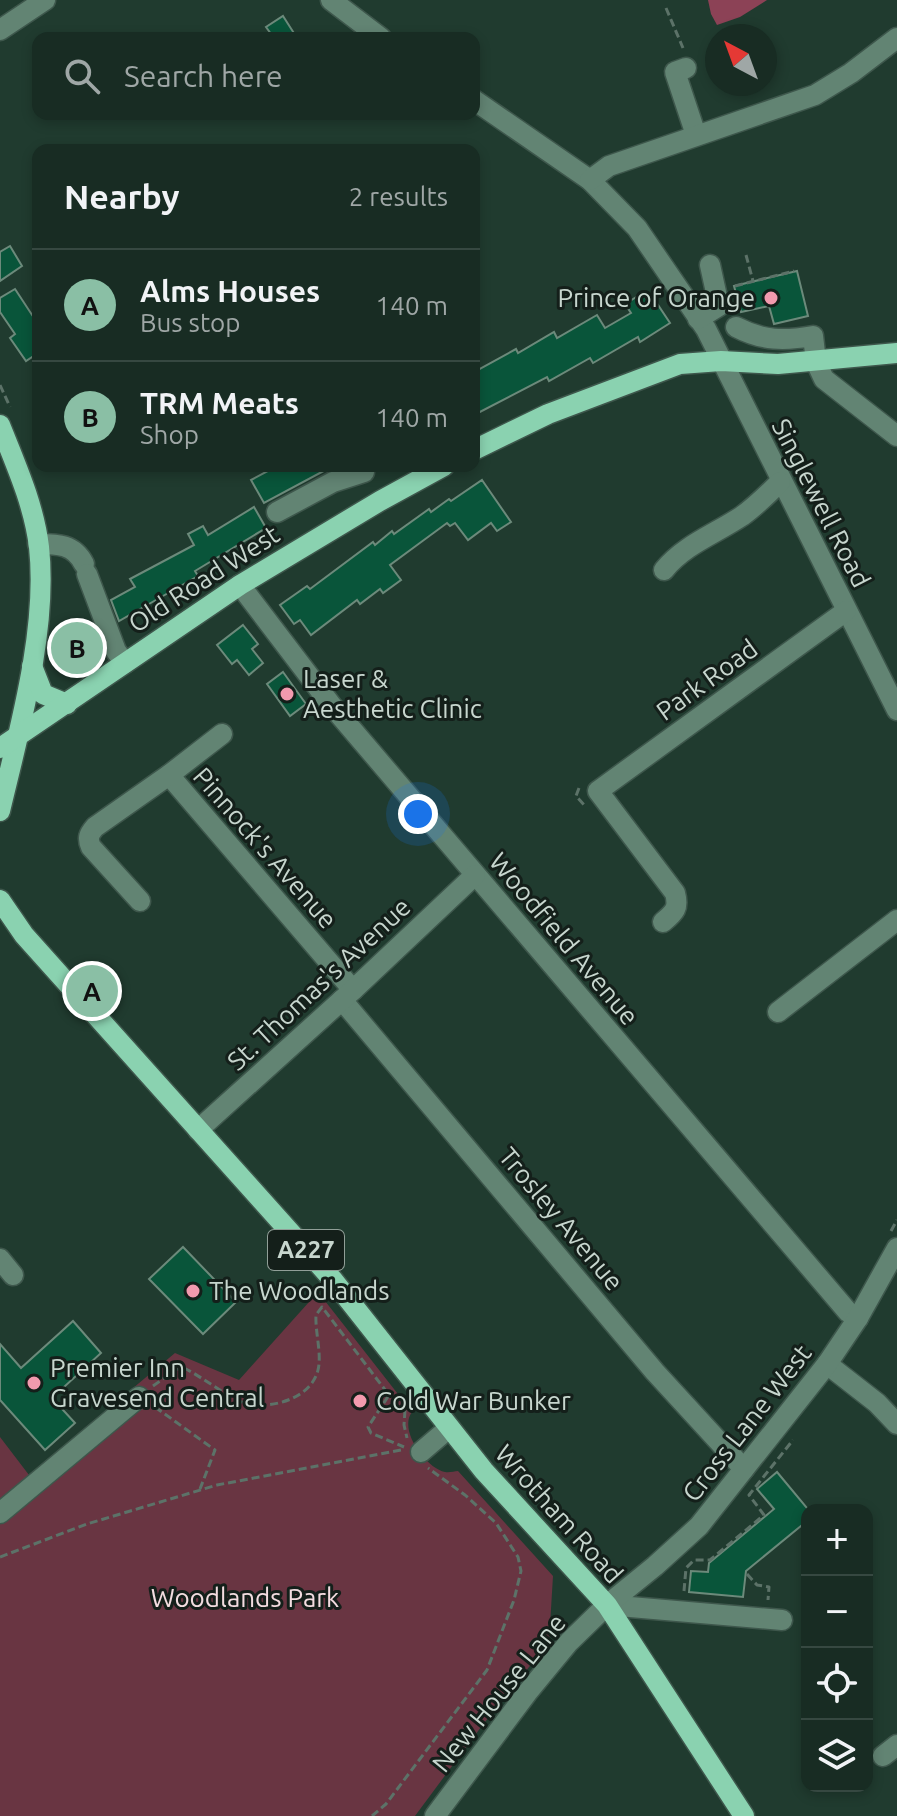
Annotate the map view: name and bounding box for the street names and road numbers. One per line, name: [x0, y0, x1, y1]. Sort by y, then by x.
street label: Singlewell Road: [767, 414, 876, 592]
street label: Old Road West: [123, 519, 284, 638]
street label: Park Road: [651, 633, 763, 726]
street label: Pinnock's Avenue: [188, 762, 343, 934]
street label: Woodfield Avenue: [484, 847, 645, 1031]
street label: St. Thomas's Avenue: [221, 892, 416, 1076]
street label: Trosley Avenue: [493, 1142, 629, 1296]
road number: A227: [268, 1230, 344, 1270]
street label: Cross Lane West: [676, 1339, 817, 1507]
street label: Wrotham Road: [490, 1439, 629, 1589]
street label: New House Lane: [426, 1608, 571, 1777]

